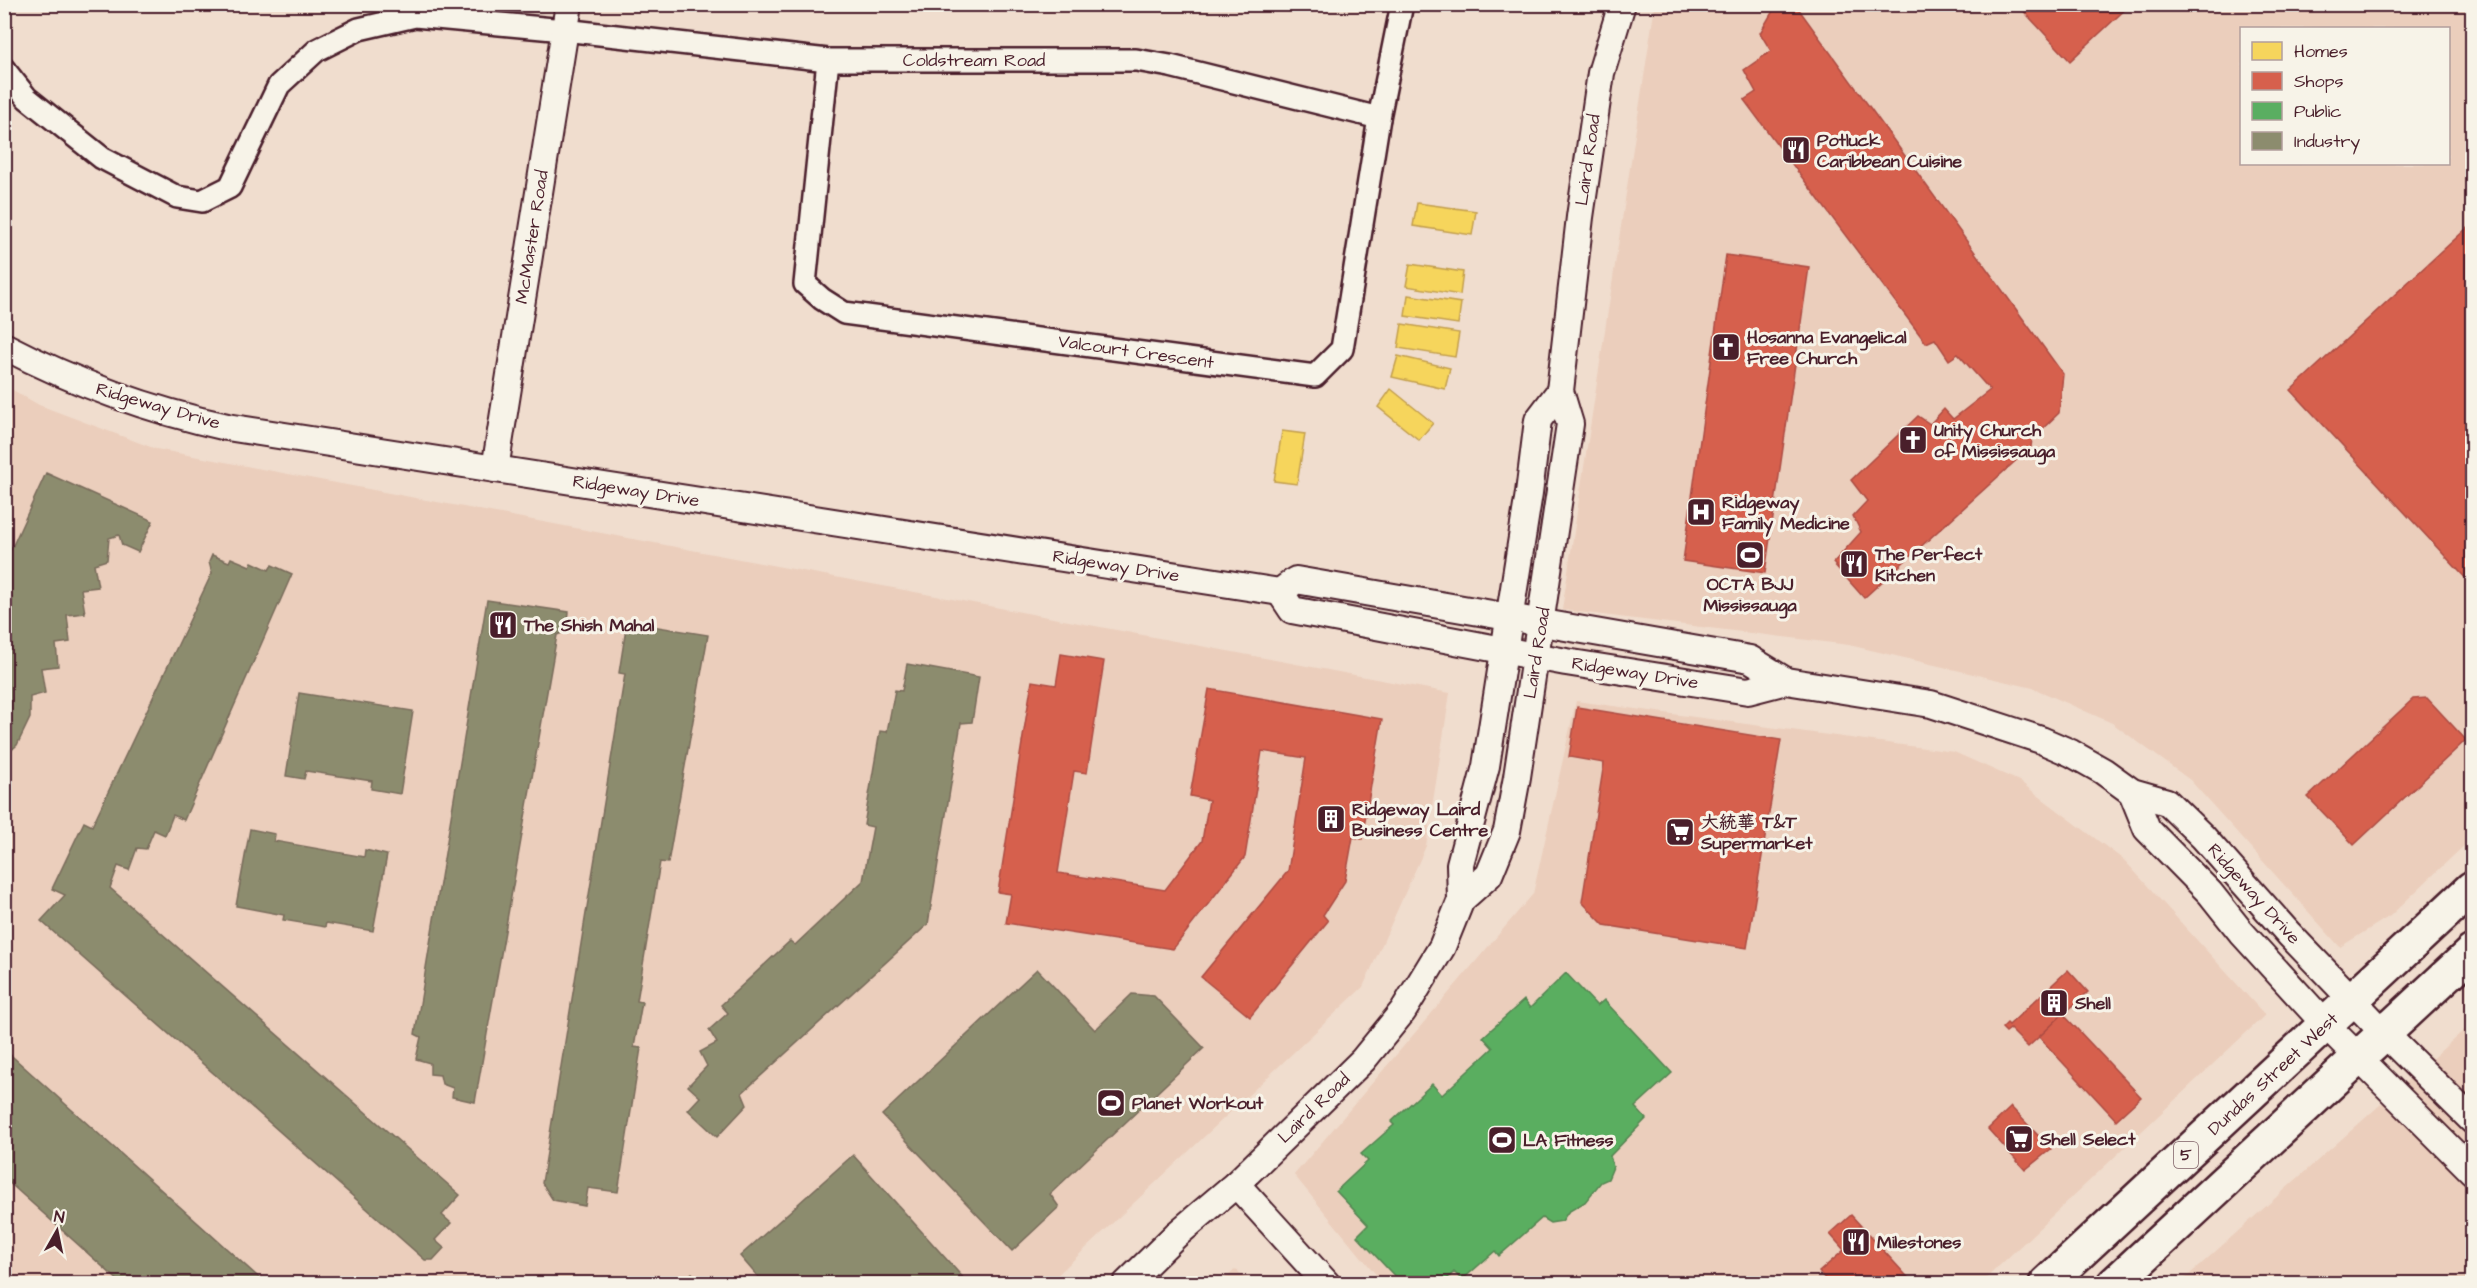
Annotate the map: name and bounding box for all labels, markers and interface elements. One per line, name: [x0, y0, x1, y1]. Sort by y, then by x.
legend: [2240, 27, 2450, 165]
text: Homes: [2294, 39, 2348, 64]
street label: Coldstream Road: [903, 48, 1045, 73]
text: Shops: [2294, 69, 2344, 94]
text: Public: [2294, 99, 2342, 124]
street label: Laird Road: [1569, 113, 1607, 207]
place label: Potluck Caribbean Cuisine: [1817, 128, 1962, 174]
text: Industry: [2294, 129, 2360, 155]
restaurant icon: Potluck Caribbean Cuisine: [1780, 134, 1812, 166]
street label: McMaster Road: [509, 168, 555, 306]
place label: Hosanna Evangelical Free Church: [1747, 325, 1907, 371]
street label: Valcourt Crescent: [1056, 329, 1216, 375]
church icon: Hosanna Evangelical Free Church: [1710, 331, 1742, 363]
street label: Ridgeway Drive: [93, 376, 223, 437]
place label: Unity Church of Mississauga: [1934, 418, 2056, 465]
church icon: Unity Church of Mississauga: [1897, 424, 1929, 456]
street label: Ridgeway Drive: [571, 469, 701, 514]
place label: Ridgeway Family Medicine: [1722, 490, 1850, 537]
hospital icon: Ridgeway Family Medicine: [1685, 496, 1717, 528]
sports icon: OCTA BJJ Mississauga: [1734, 539, 1766, 571]
place label: The Perfect Kitchen: [1874, 542, 1983, 588]
street label: Ridgeway Drive: [1051, 544, 1181, 589]
restaurant icon: The Perfect Kitchen: [1838, 548, 1870, 580]
place label: OCTA BJJ Mississauga: [1703, 572, 1797, 619]
street label: Laird Road: [1517, 606, 1557, 700]
restaurant icon: The Shish Mahal: [487, 609, 519, 641]
place label: The Shish Mahal: [523, 613, 655, 638]
street label: Ridgeway Drive: [1570, 651, 1700, 696]
place label: Ridgeway Laird Business Centre: [1352, 797, 1488, 843]
building icon: Ridgeway Laird Business Centre: [1315, 803, 1347, 835]
place label: 大統華 T&T Supermarket: [1700, 810, 1813, 856]
supermarket icon: 大統華 T&T Supermarket: [1664, 816, 1696, 848]
street label: Ridgeway Drive: [2201, 838, 2306, 951]
building icon: Shell: [2038, 987, 2070, 1019]
place label: Shell: [2074, 991, 2111, 1016]
street label: Dundas Street West: [2202, 1006, 2344, 1141]
street label: Laird Road: [1272, 1067, 1356, 1149]
sports icon: Planet Workout: [1095, 1087, 1127, 1119]
place label: Planet Workout: [1132, 1091, 1264, 1116]
supermarket icon: Shell Select: [2003, 1123, 2035, 1155]
sports icon: LA Fitness: [1486, 1124, 1518, 1156]
place label: Shell Select: [2039, 1127, 2136, 1152]
place label: LA Fitness: [1523, 1128, 1613, 1153]
road number: 5: [2174, 1142, 2198, 1168]
north arrow: [27, 1201, 87, 1261]
text: N: [53, 1206, 66, 1229]
restaurant icon: Milestones: [1840, 1226, 1872, 1258]
place label: Milestones: [1877, 1230, 1961, 1255]

